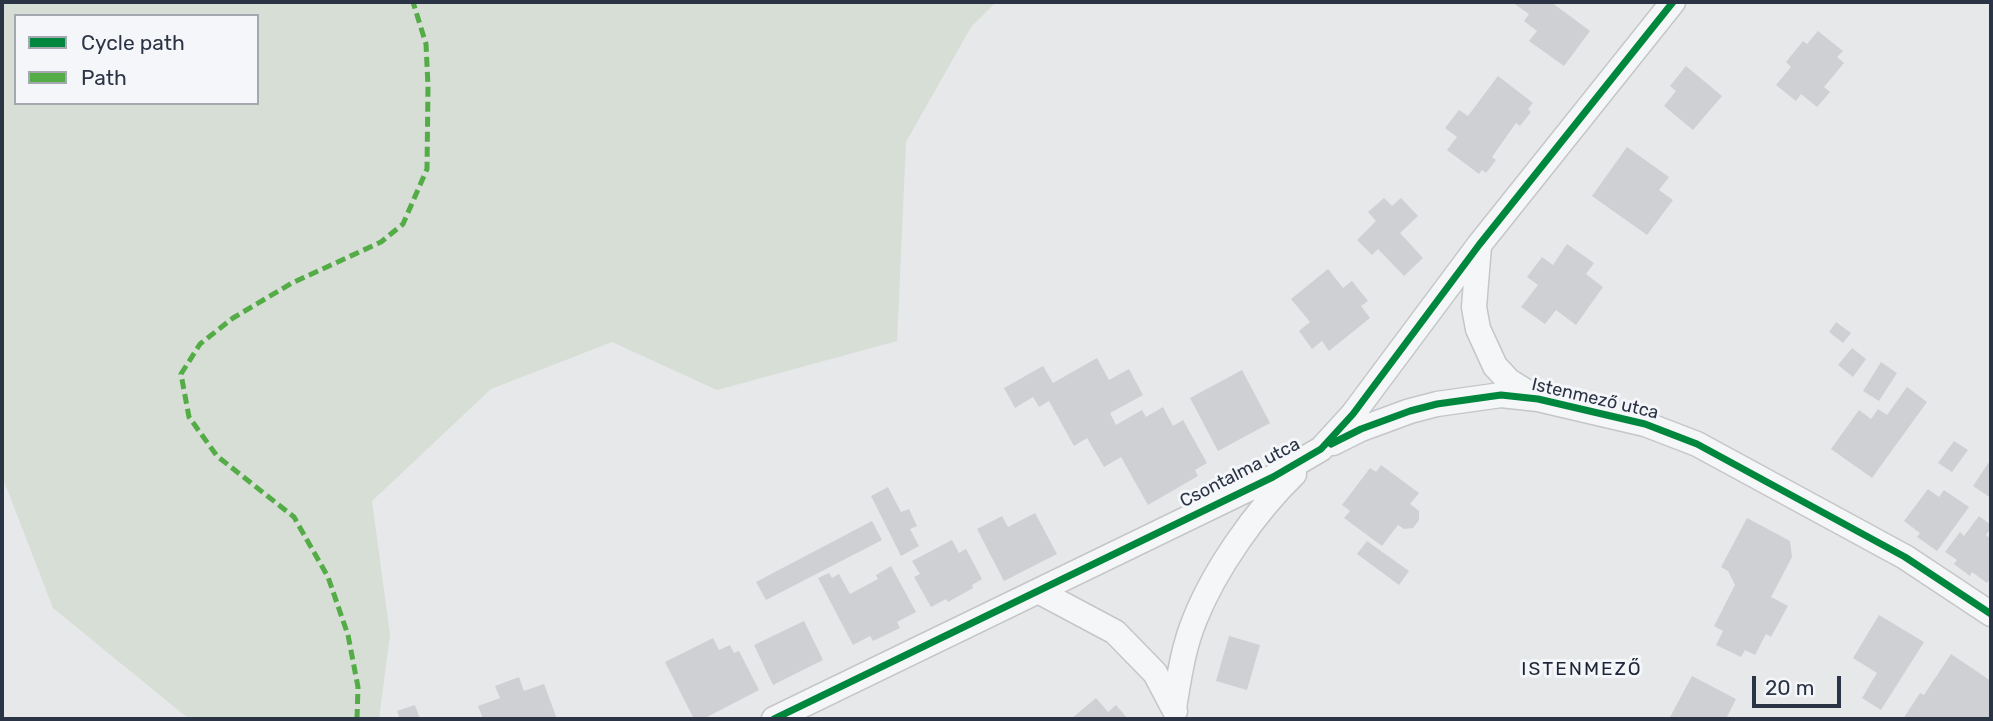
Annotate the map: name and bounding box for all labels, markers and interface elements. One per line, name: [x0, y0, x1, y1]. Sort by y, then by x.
legend: [14, 14, 259, 105]
text: Cycle path: [81, 30, 185, 55]
text: Path: [81, 65, 127, 90]
street label: Istenmező utca: [1529, 374, 1661, 424]
street label: Csontalma utca: [1176, 433, 1304, 513]
district label: ISTENMEZŐ: [1522, 659, 1642, 681]
scale bar: [1755, 662, 1844, 706]
text: 20 m: [1765, 675, 1814, 700]

